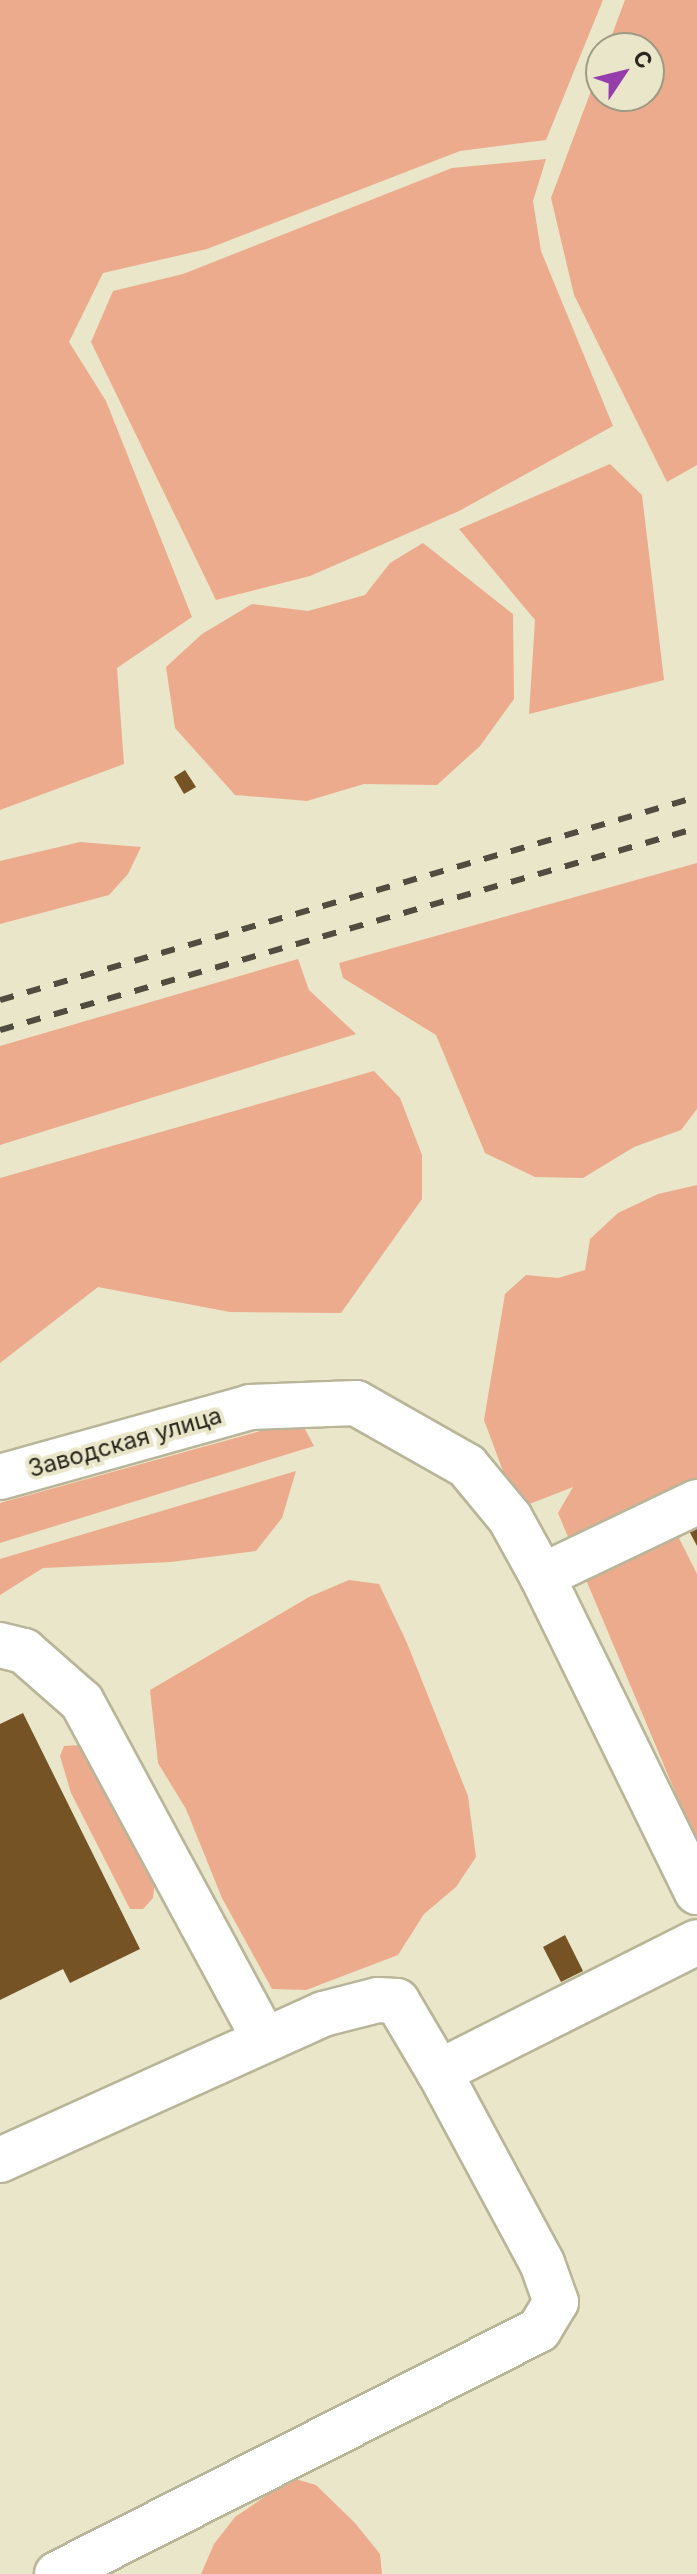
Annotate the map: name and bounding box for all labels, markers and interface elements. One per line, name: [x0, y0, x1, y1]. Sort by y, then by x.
north arrow: [585, 32, 665, 112]
text: С: [628, 45, 658, 74]
street label: Заводская улица: [25, 1401, 225, 1483]

